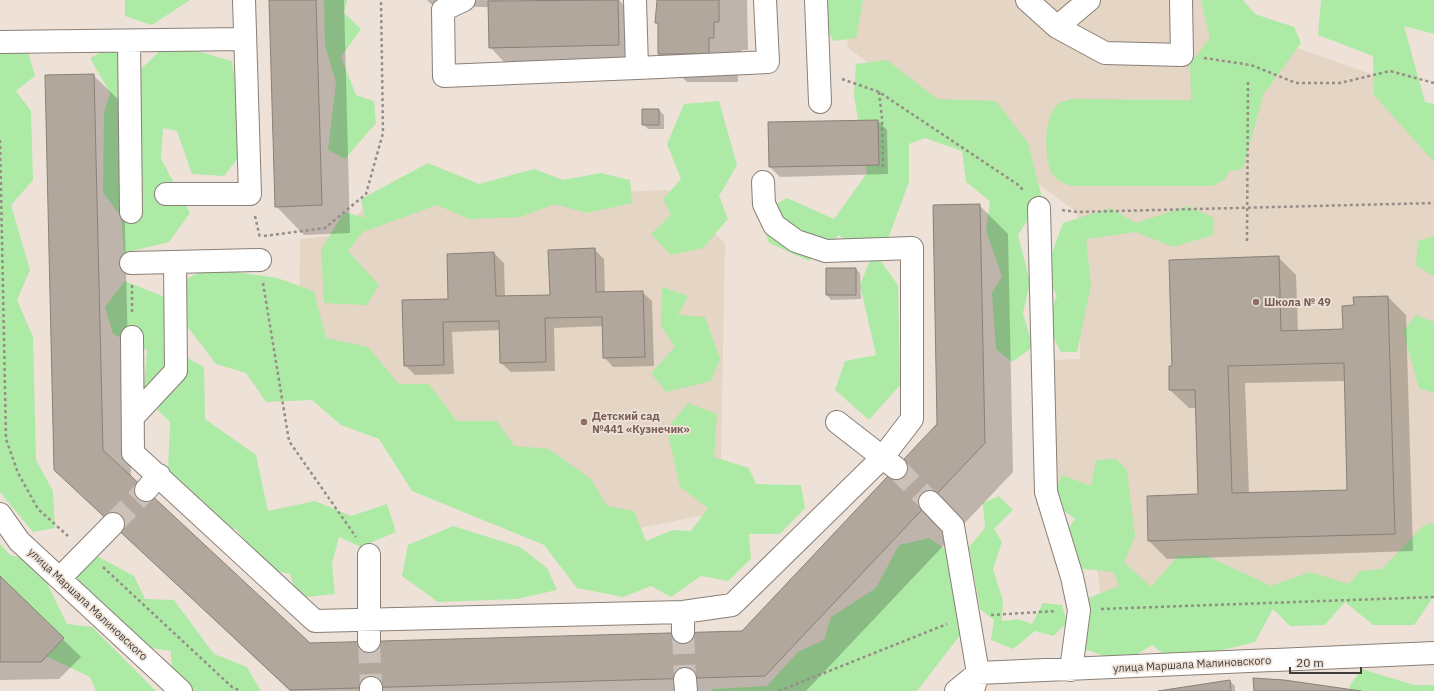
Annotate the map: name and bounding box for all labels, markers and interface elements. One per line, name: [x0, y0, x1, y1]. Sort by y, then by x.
place label: Школа № 49: [1264, 295, 1331, 309]
marker: Школа № 49: [1251, 297, 1261, 307]
place label: Детский сад №441 «Кузнечик»: [592, 409, 690, 436]
marker: Детский сад №441 «Кузнечик»: [579, 417, 589, 427]
street label: улица Маршала Малиновского: [25, 545, 151, 663]
scale bar: [1290, 649, 1361, 675]
street label: улица Маршала Малиновского: [1113, 653, 1271, 675]
text: 20 m: [1296, 655, 1324, 670]

